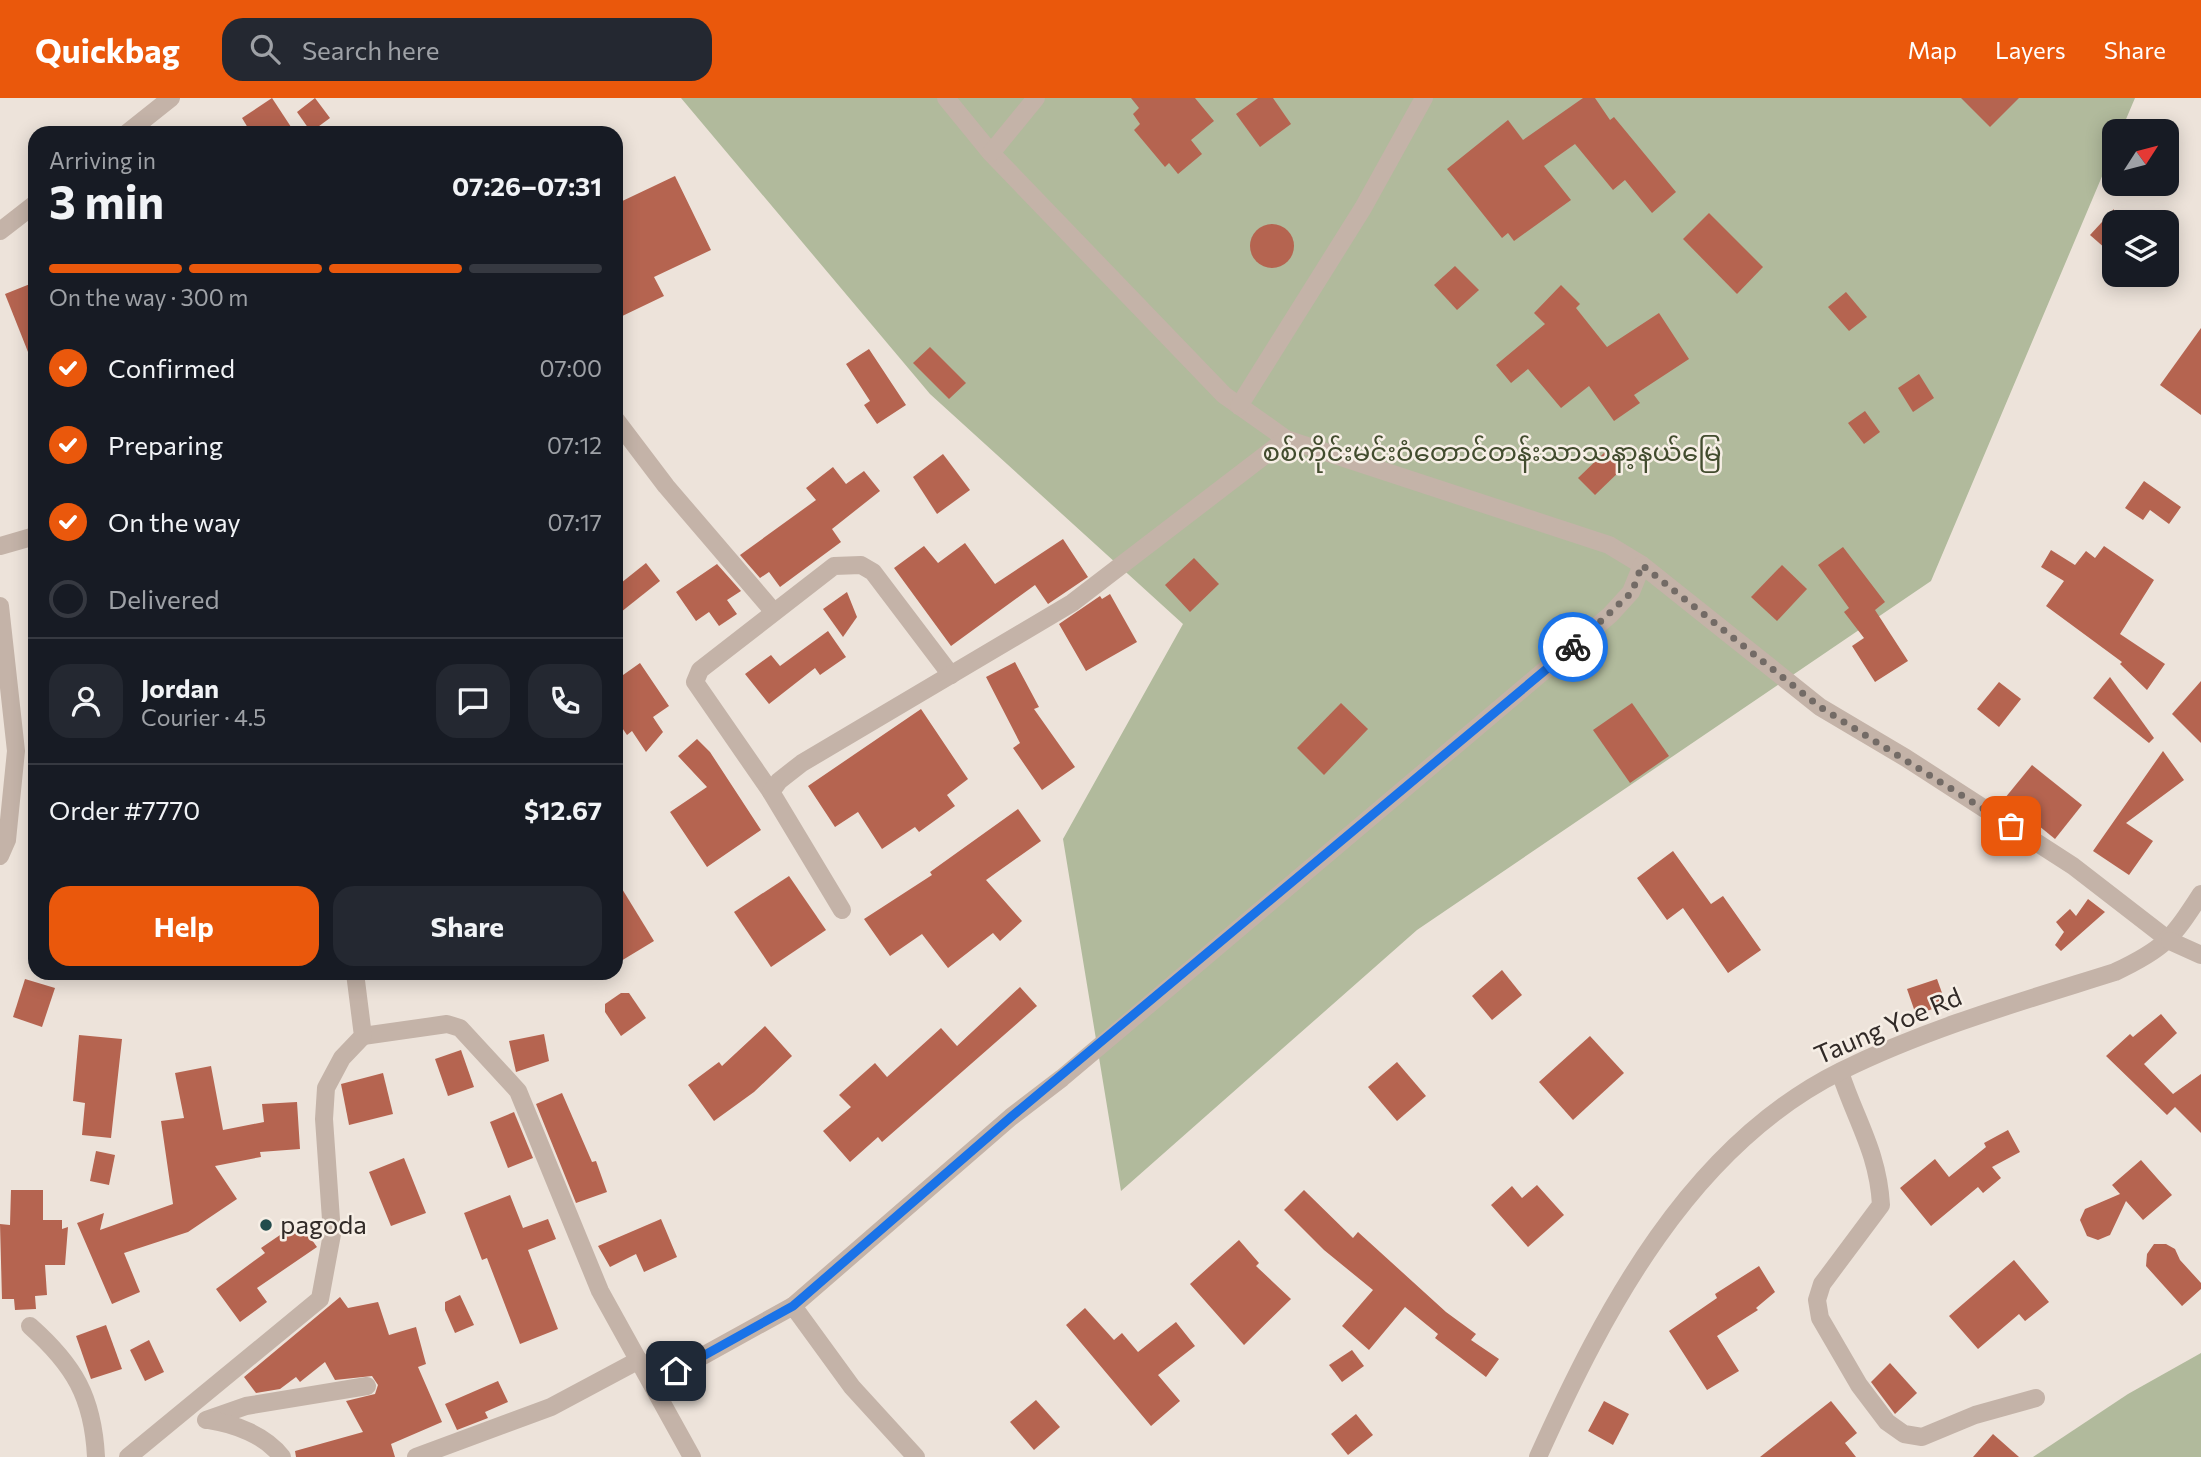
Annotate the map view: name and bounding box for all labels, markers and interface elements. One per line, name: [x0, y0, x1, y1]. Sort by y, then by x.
search box: [222, 18, 712, 81]
text: Quickbag: [35, 29, 180, 70]
icon: search: [246, 30, 284, 68]
text: Search here: [302, 34, 439, 65]
text: Map: [1908, 35, 1957, 64]
text: Layers: [1995, 35, 2066, 64]
text: Share: [2104, 35, 2166, 64]
north arrow: [2102, 119, 2179, 196]
map controls: [2102, 119, 2179, 287]
text: Arriving in: [49, 146, 156, 174]
text: 07:26–07:31: [452, 170, 602, 201]
text: 3 min: [49, 172, 164, 228]
button: layers: [2102, 210, 2179, 287]
text: On the way · 300 m: [49, 283, 248, 311]
icon: check: [49, 349, 87, 387]
text: Confirmed: [108, 352, 235, 383]
text: 07:00: [540, 354, 602, 382]
icon: check: [49, 426, 87, 464]
text: Preparing: [108, 429, 223, 460]
text: 07:12: [547, 431, 602, 459]
park label: စစ်ကိုင်းမင်းဝံတောင်တန်းသာသနာ့နယ်မြေ: [1262, 435, 1722, 473]
icon: check: [49, 503, 87, 541]
text: On the way: [108, 506, 241, 537]
text: 07:17: [548, 508, 602, 536]
text: Delivered: [108, 583, 219, 614]
courier: [1538, 612, 1608, 682]
icon: bike: [1554, 628, 1592, 666]
button: person: [49, 664, 123, 738]
button: chat: [436, 664, 510, 738]
button: phone: [528, 664, 602, 738]
text: Jordan: [141, 672, 219, 703]
text: Courier · 4.5: [141, 703, 266, 731]
text: Order #7770: [49, 794, 200, 825]
text: $12.67: [524, 794, 602, 825]
pin: [1981, 796, 2041, 856]
icon: bag: [1992, 807, 2030, 845]
button: Help: [49, 886, 319, 966]
button: Share: [333, 886, 602, 966]
street label: Taung Yoe Rd: [1809, 980, 1966, 1070]
place label: pagoda: [280, 1208, 367, 1239]
marker: pagoda: [258, 1217, 274, 1233]
pin: [646, 1341, 706, 1401]
icon: home: [657, 1352, 695, 1390]

